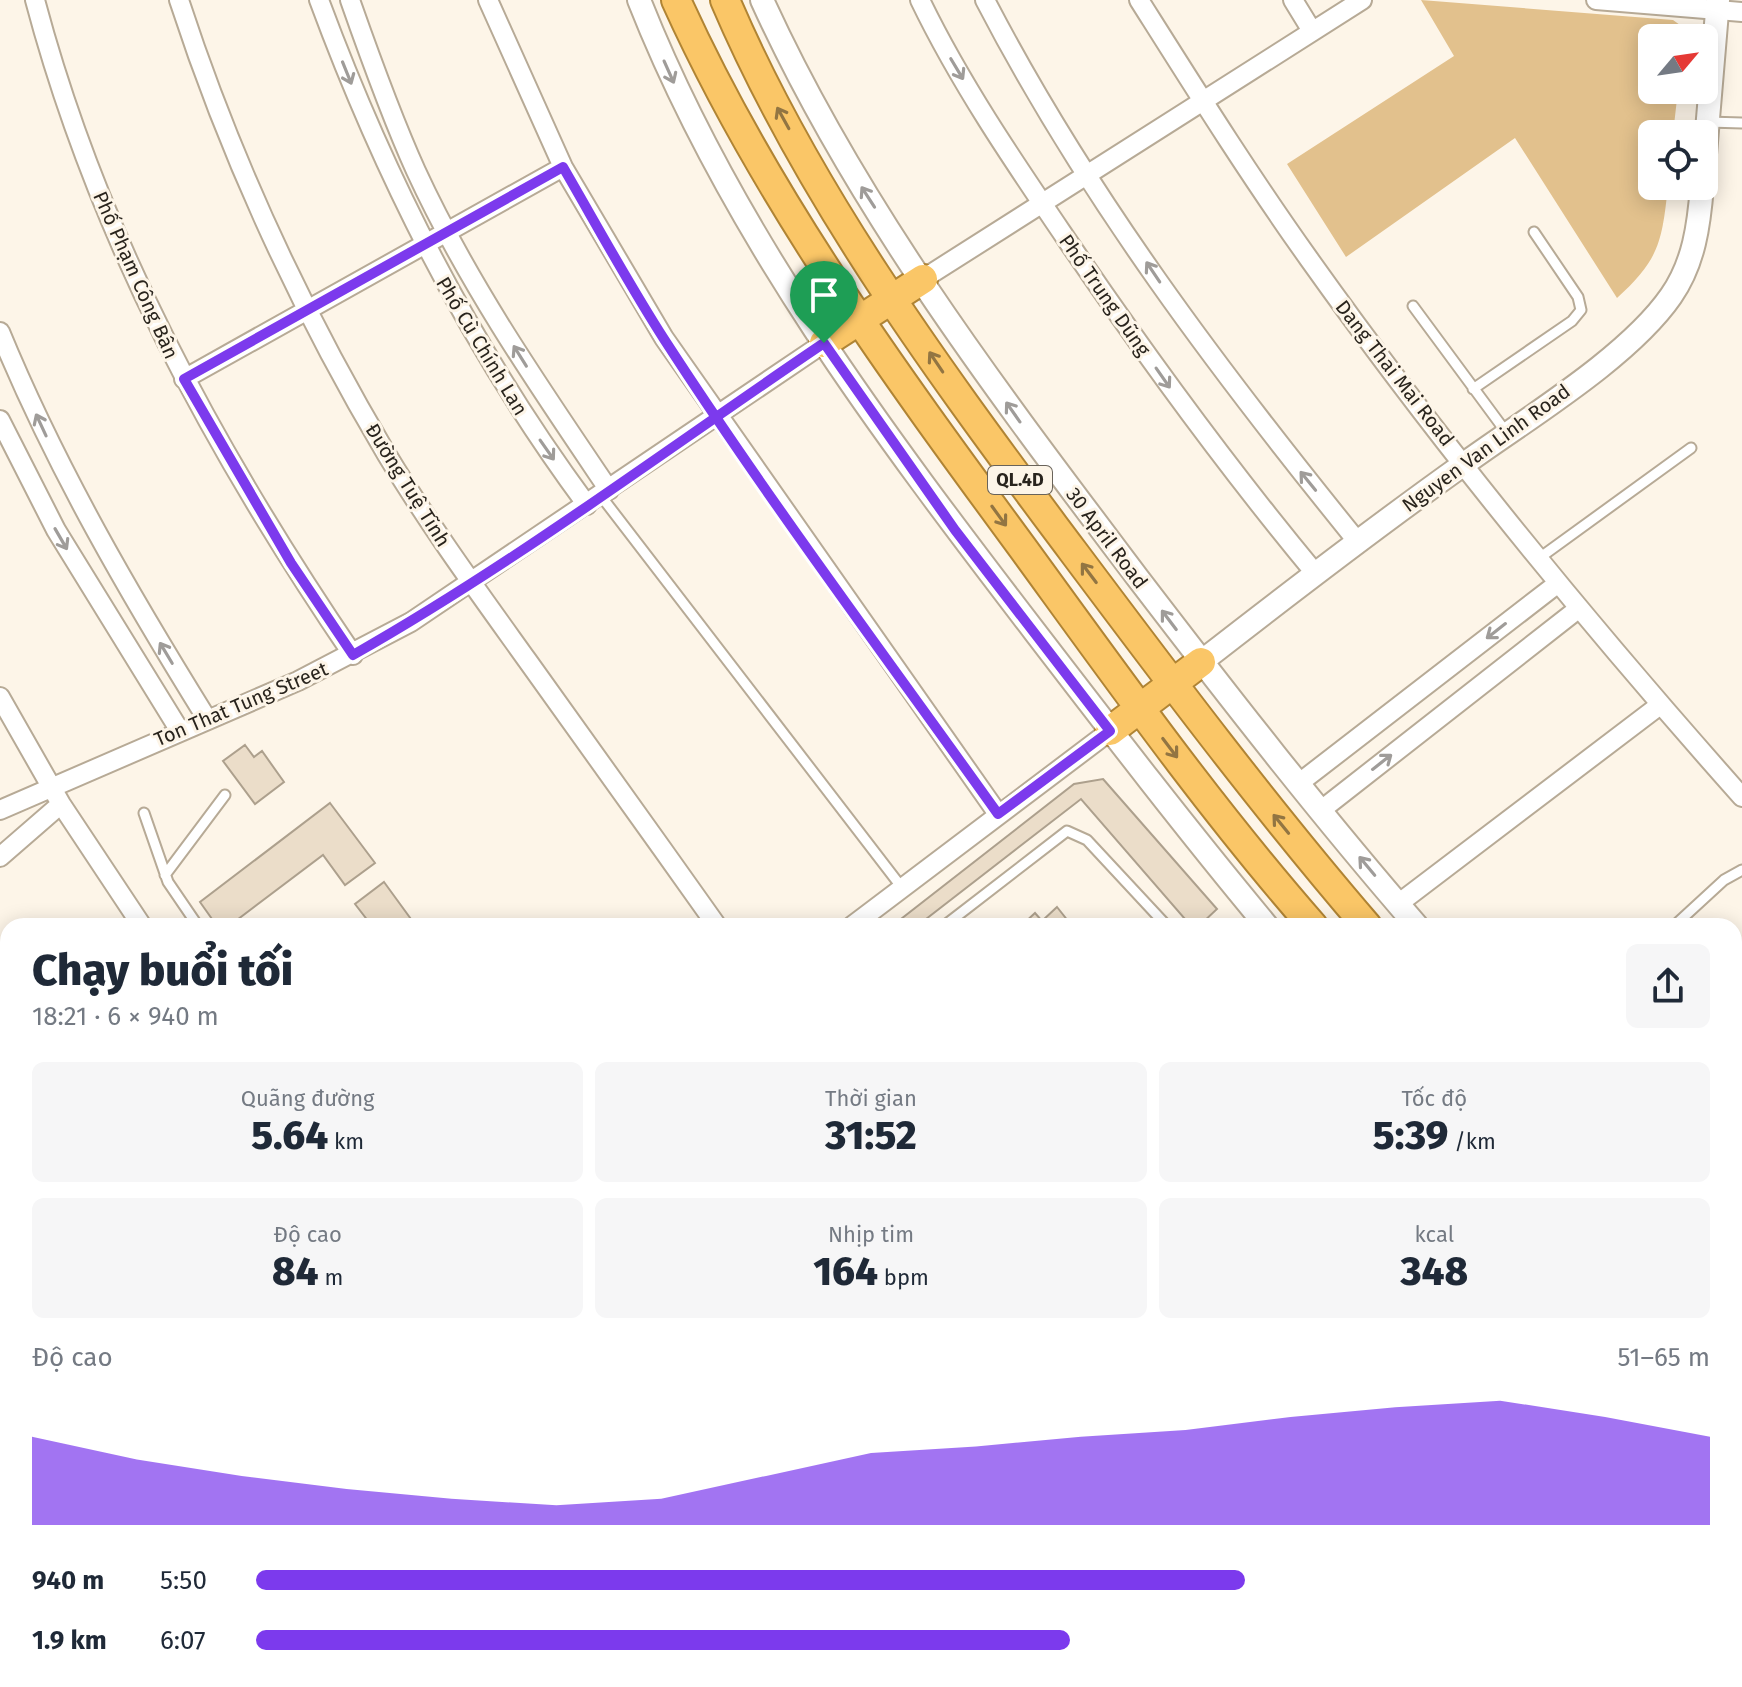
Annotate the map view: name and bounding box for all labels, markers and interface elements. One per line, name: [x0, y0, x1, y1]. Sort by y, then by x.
north arrow: [1638, 24, 1718, 104]
map controls: [1638, 24, 1718, 200]
one-way arrow: [950, 57, 966, 80]
one-way arrow: [663, 59, 678, 84]
one-way arrow: [341, 60, 355, 85]
one-way arrow: [775, 107, 790, 131]
button: locate: [1638, 120, 1718, 200]
one-way arrow: [859, 186, 876, 208]
street label: Phố Phạm Công Bân: [88, 188, 184, 362]
street label: Phố Trung Dũng: [1054, 230, 1156, 361]
pin: [790, 261, 858, 343]
one-way arrow: [1144, 262, 1161, 284]
street label: Phố Cù Chính Lan: [431, 272, 533, 420]
icon: arrive: [802, 273, 846, 317]
street label: Dang Thai Mai Road: [1331, 295, 1459, 451]
one-way arrow: [511, 345, 528, 367]
one-way arrow: [928, 352, 944, 374]
one-way arrow: [1155, 367, 1172, 389]
street label: Nguyen Van Linh Road: [1397, 379, 1575, 517]
one-way arrow: [1005, 401, 1022, 423]
one-way arrow: [33, 414, 48, 438]
street label: Đường Tuệ Tĩnh: [360, 419, 456, 551]
one-way arrow: [539, 439, 555, 461]
road number: QL.4D: [988, 466, 1052, 494]
one-way arrow: [1299, 471, 1317, 491]
street label: 30 April Road: [1061, 483, 1153, 593]
one-way arrow: [990, 505, 1007, 526]
one-way arrow: [54, 527, 70, 550]
one-way arrow: [1080, 562, 1097, 584]
one-way arrow: [1161, 610, 1178, 631]
one-way arrow: [1486, 623, 1507, 640]
one-way arrow: [158, 642, 174, 665]
street label: Ton That Tung Street: [151, 656, 332, 751]
one-way arrow: [1161, 737, 1178, 759]
one-way arrow: [1371, 754, 1392, 771]
one-way arrow: [1272, 814, 1290, 834]
one-way arrow: [1358, 857, 1376, 877]
text: Chạy buổi tối: [32, 944, 293, 997]
button: share: [1626, 944, 1710, 1028]
text: 18:21 · 6 × 940 m: [32, 1001, 219, 1032]
text: Quãng đường: [241, 1085, 374, 1112]
text: Thời gian: [825, 1085, 917, 1112]
text: Tốc độ: [1402, 1085, 1467, 1112]
text: 5.64: [251, 1112, 328, 1160]
text: 31:52: [825, 1112, 917, 1160]
text: 5:39: [1373, 1112, 1448, 1160]
text: km: [328, 1128, 364, 1155]
text: /km: [1448, 1128, 1496, 1155]
text: Độ cao: [274, 1221, 342, 1248]
text: Nhịp tim: [828, 1221, 914, 1248]
text: kcal: [1415, 1221, 1454, 1248]
text: 84: [272, 1248, 319, 1296]
text: 164: [813, 1248, 878, 1296]
text: 348: [1401, 1248, 1468, 1296]
text: m: [319, 1264, 343, 1291]
text: bpm: [878, 1264, 929, 1291]
text: Độ cao: [32, 1342, 113, 1373]
text: 51–65 m: [1618, 1342, 1710, 1373]
text: 940 m: [32, 1565, 104, 1596]
text: 5:50: [160, 1565, 207, 1596]
text: 1.9 km: [32, 1625, 107, 1656]
text: 6:07: [160, 1625, 206, 1656]

